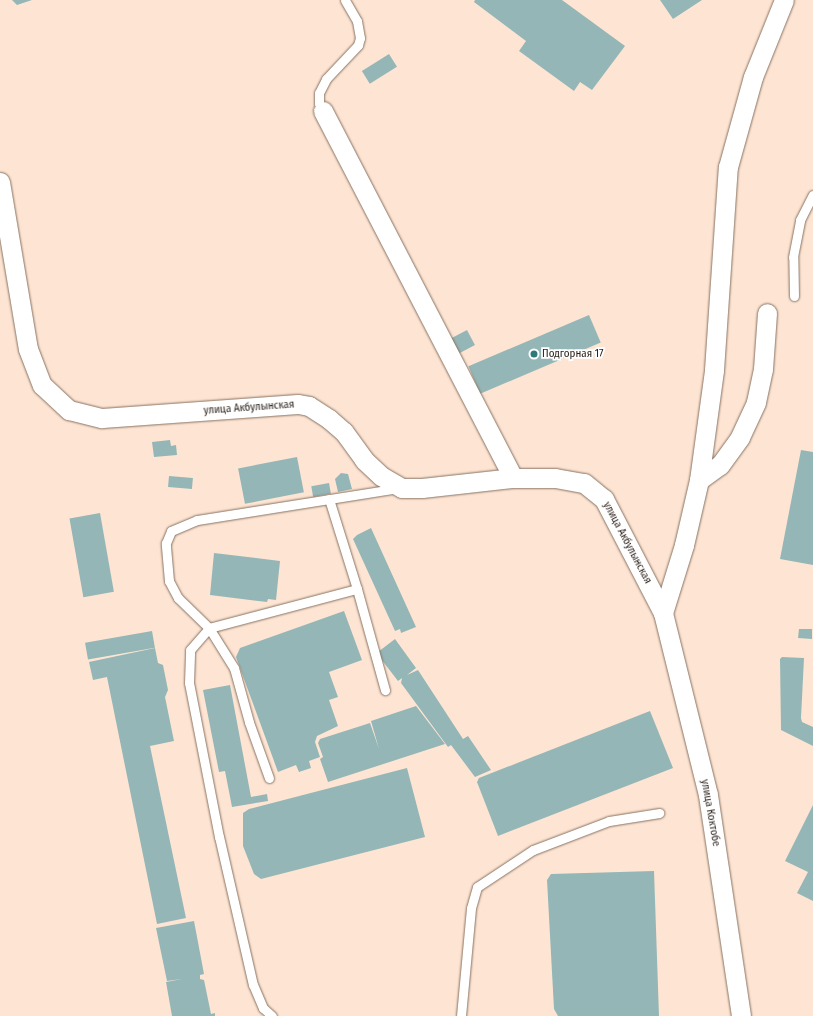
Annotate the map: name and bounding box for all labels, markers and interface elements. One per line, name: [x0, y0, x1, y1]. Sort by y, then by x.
place label: Подгорная 17: [542, 347, 604, 361]
marker: Подгорная 17: [529, 349, 539, 359]
street label: улица Акбулынская: [203, 398, 295, 418]
street label: улица Акбулынская: [600, 500, 654, 586]
street label: улица Коктобе: [698, 778, 722, 848]

